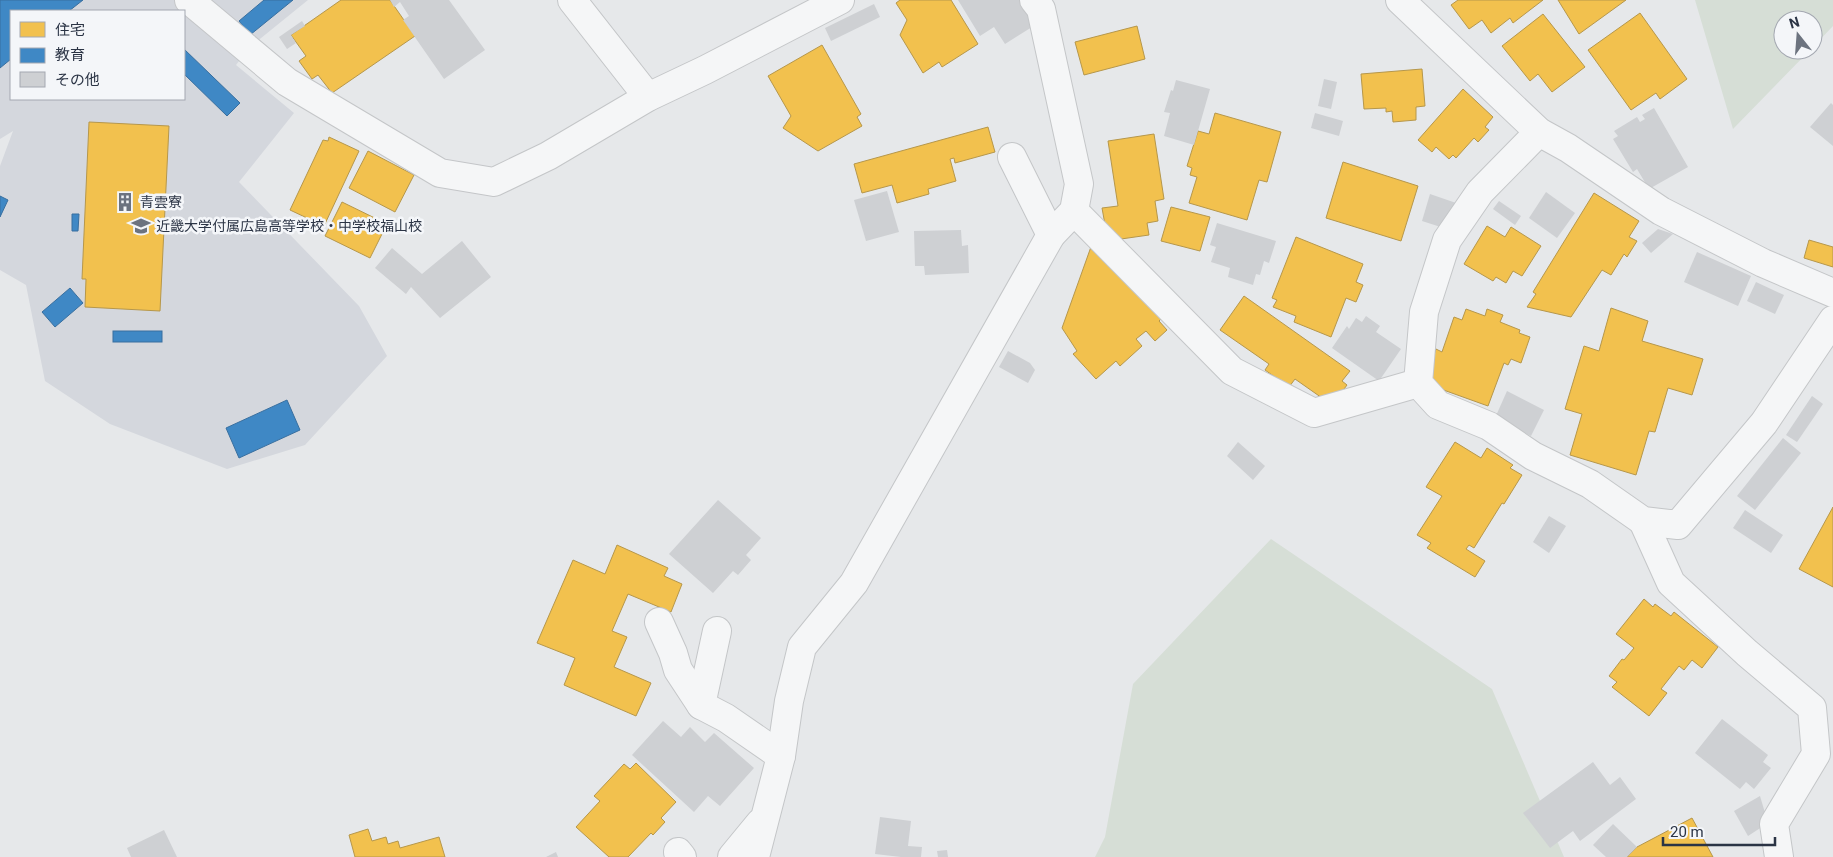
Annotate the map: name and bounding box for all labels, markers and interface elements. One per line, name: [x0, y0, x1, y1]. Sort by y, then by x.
legend: [10, 10, 185, 100]
north arrow: [1773, 10, 1823, 60]
text: N: [1787, 13, 1801, 32]
text: 住宅: [55, 21, 85, 39]
text: 教育: [55, 46, 85, 64]
text: その他: [55, 71, 100, 89]
building icon: 青雲寮: [114, 191, 136, 213]
place label: 青雲寮: [140, 194, 182, 210]
school or university icon: 近畿大学付属広島高等学校・中学校福山校: [130, 215, 152, 237]
place label: 近畿大学付属広島高等学校・中学校福山校: [156, 218, 422, 234]
scale bar: [1663, 814, 1776, 846]
text: 20 m: [1670, 823, 1704, 841]

